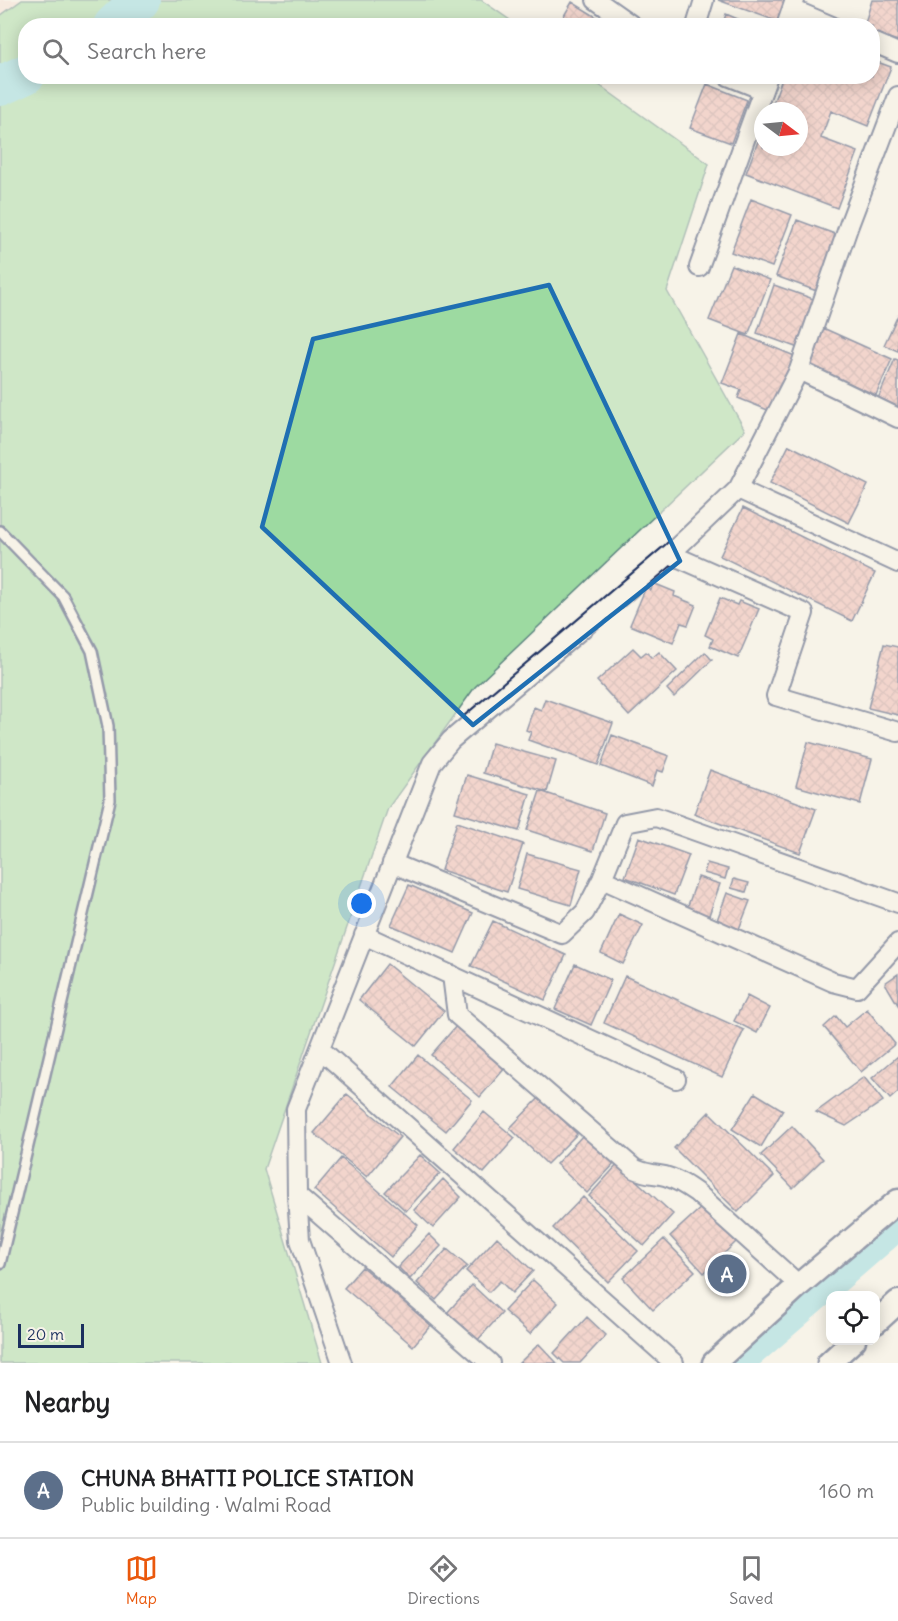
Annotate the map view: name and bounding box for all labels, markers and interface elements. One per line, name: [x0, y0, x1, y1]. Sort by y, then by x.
search box: [18, 18, 880, 84]
icon: search: [39, 35, 72, 68]
text: Search here: [87, 37, 206, 65]
north arrow: [754, 102, 808, 156]
your location: [347, 889, 376, 918]
pin: A: [708, 1252, 746, 1296]
map controls: [826, 1291, 880, 1345]
button: locate: [826, 1291, 880, 1345]
scale bar: [18, 1321, 84, 1348]
text: 20 m: [27, 1324, 64, 1344]
text: Nearby: [24, 1386, 110, 1419]
text: CHUNA BHATTI POLICE STATION: [81, 1464, 415, 1492]
text: A: [37, 1478, 50, 1503]
text: 160 m: [819, 1478, 874, 1503]
text: Public building · Walmi Road: [81, 1492, 331, 1517]
tab: Map: [125, 1552, 158, 1608]
tab: Directions: [407, 1552, 480, 1608]
tab: Saved: [729, 1552, 773, 1608]

